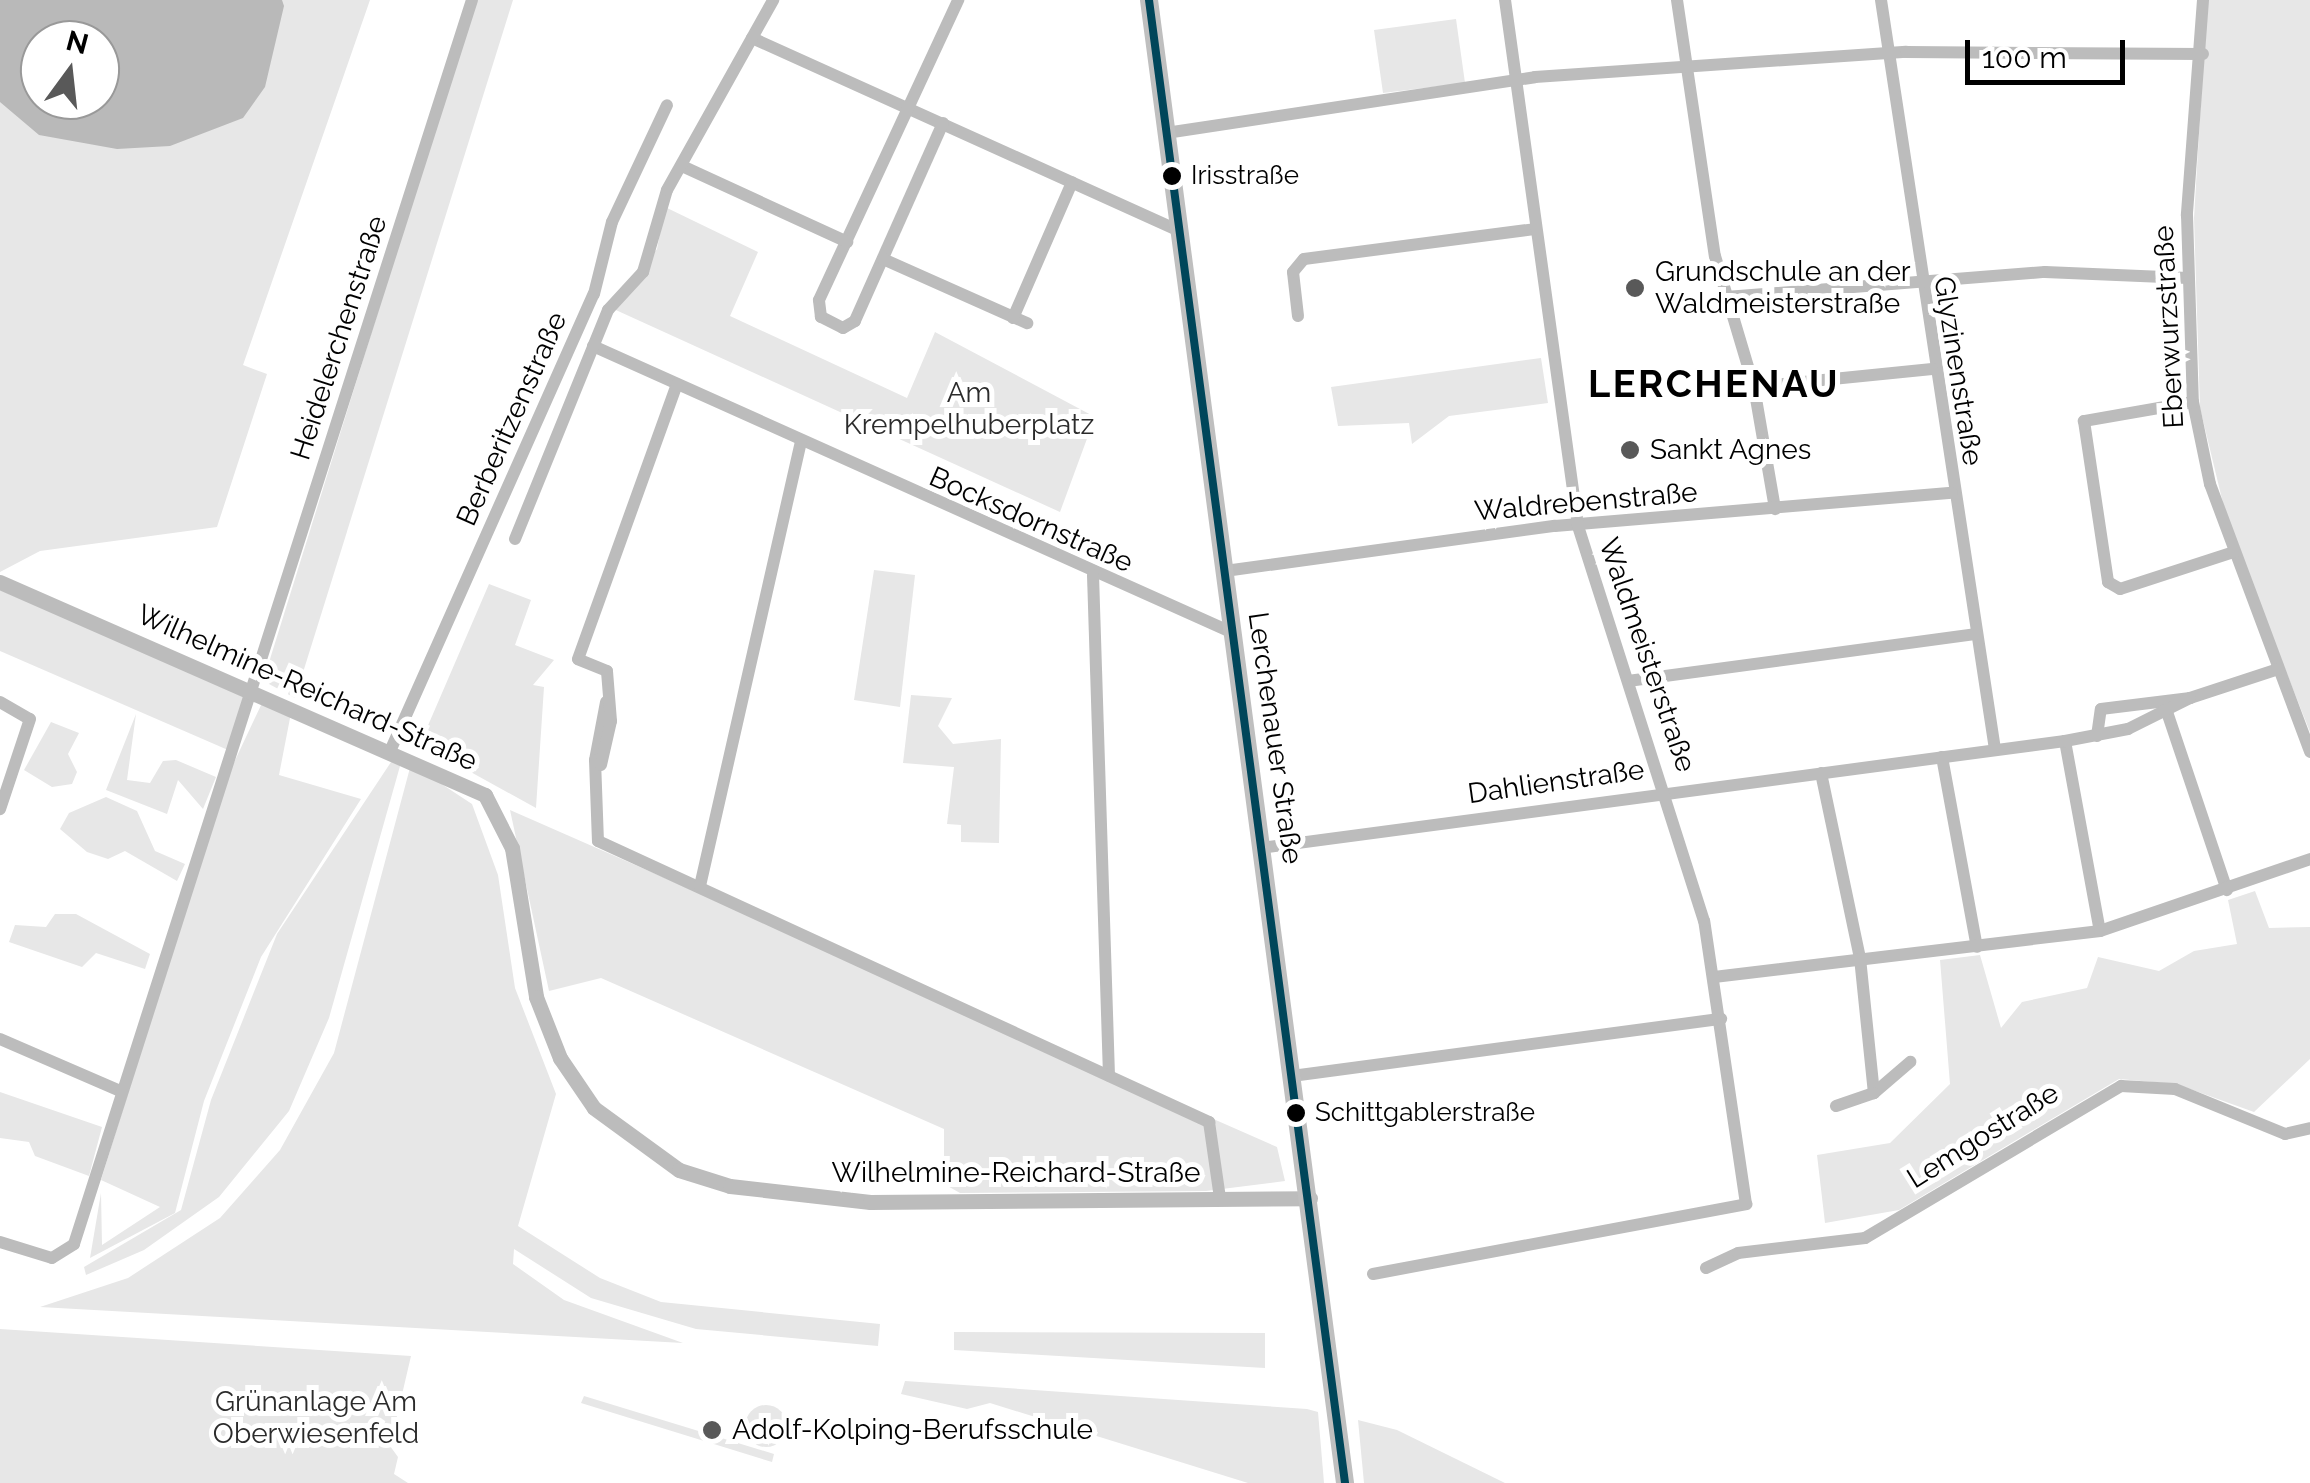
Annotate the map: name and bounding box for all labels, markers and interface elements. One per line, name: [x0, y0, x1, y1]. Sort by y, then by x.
north arrow: [20, 20, 120, 120]
scale bar: [1970, 20, 2130, 82]
text: N: [63, 24, 92, 61]
text: 100 m: [1982, 40, 2067, 75]
place label: Irisstraße: [1191, 160, 1299, 192]
marker: Irisstraße: [1162, 166, 1182, 186]
street label: Heidelerchenstraße: [284, 212, 394, 464]
street label: Eberwurzstraße: [2147, 225, 2191, 429]
place label: Grundschule an der Waldmeisterstraße: [1655, 255, 1911, 321]
street label: Glyzinenstraße: [1926, 274, 1990, 468]
marker: Grundschule an der Waldmeisterstraße: [1624, 277, 1646, 299]
street label: Berberitzenstraße: [450, 307, 574, 531]
district label: LERCHENAU: [1588, 361, 1840, 407]
park label: Am Krempelhuberplatz: [844, 376, 1094, 442]
place label: Sankt Agnes: [1650, 433, 1812, 467]
marker: Sankt Agnes: [1619, 439, 1641, 461]
street label: Bocksdornstraße: [924, 460, 1138, 580]
street label: Waldrebenstraße: [1473, 476, 1699, 528]
street label: Waldmeisterstraße: [1591, 534, 1703, 776]
street label: Wilhelmine-Reichard-Straße: [132, 598, 482, 778]
street label: Lerchenauer Straße: [1241, 610, 1309, 866]
street label: Dahlienstraße: [1466, 753, 1646, 811]
street label: Lemgostraße: [1901, 1076, 2065, 1196]
place label: Schittgablerstraße: [1315, 1097, 1535, 1129]
marker: Schittgablerstraße: [1286, 1103, 1306, 1123]
street label: Wilhelmine-Reichard-Straße: [832, 1156, 1200, 1190]
park label: Grünanlage Am Oberwiesenfeld: [213, 1385, 419, 1451]
place label: Adolf-Kolping-Berufsschule: [732, 1413, 1093, 1447]
marker: Adolf-Kolping-Berufsschule: [701, 1419, 723, 1441]

